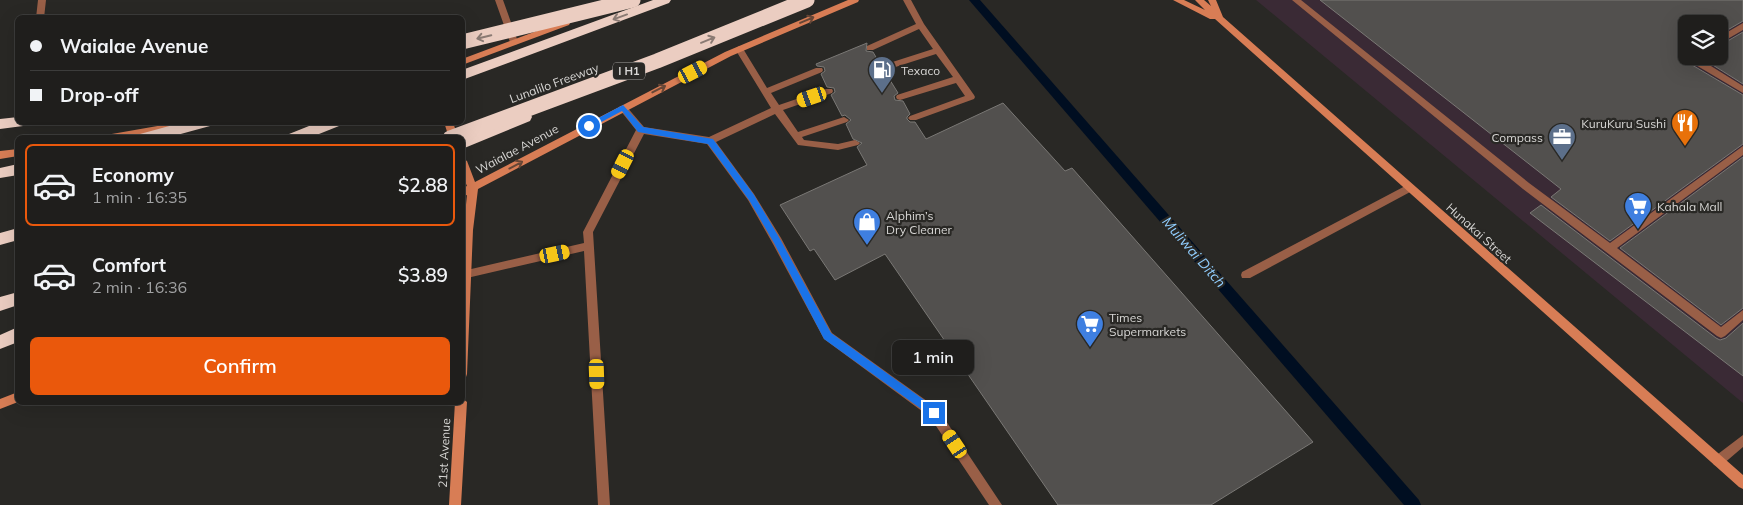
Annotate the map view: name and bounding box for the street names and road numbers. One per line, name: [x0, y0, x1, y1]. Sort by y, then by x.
street label: Lunalilo Freeway: [507, 60, 601, 106]
road number: I H1: [613, 62, 645, 80]
street label: Waialae Avenue: [473, 121, 561, 177]
street label: Hunakai Street: [1443, 200, 1515, 266]
street label: 21st Avenue: [435, 418, 453, 488]

